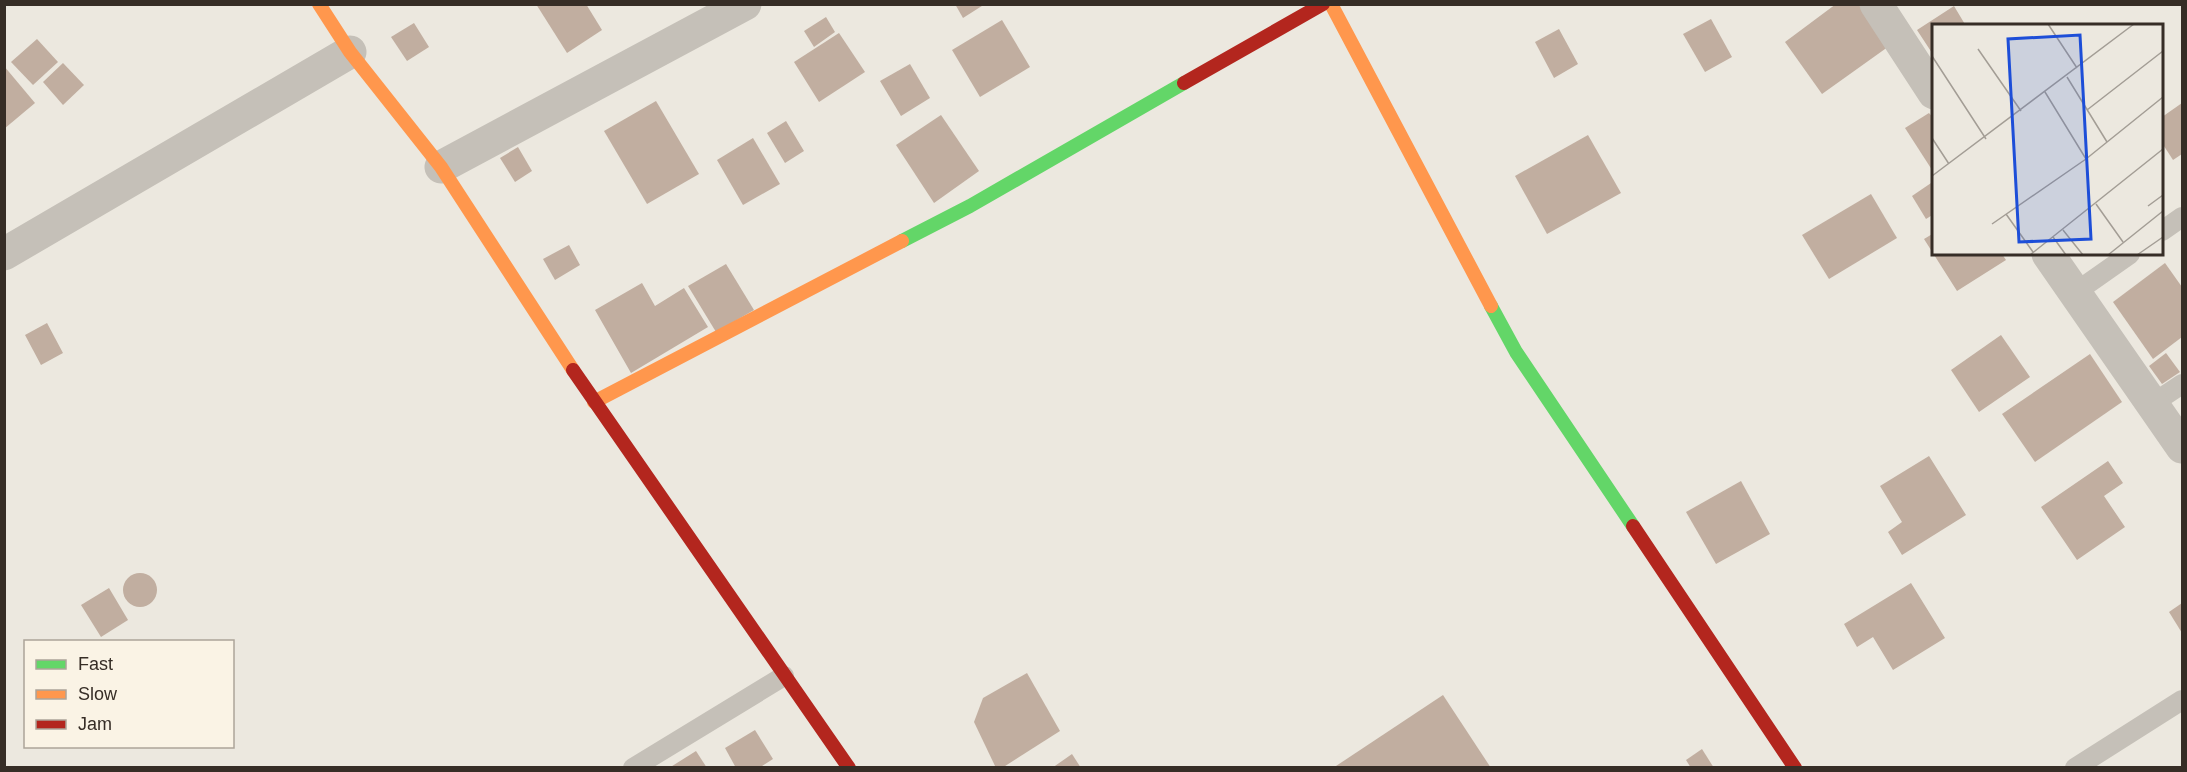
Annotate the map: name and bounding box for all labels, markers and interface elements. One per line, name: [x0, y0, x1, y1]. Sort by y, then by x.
inset map: [1932, 24, 2163, 255]
legend: [24, 640, 234, 748]
text: Fast: [78, 654, 113, 674]
text: Slow: [78, 684, 118, 704]
text: Jam: [78, 714, 112, 734]

